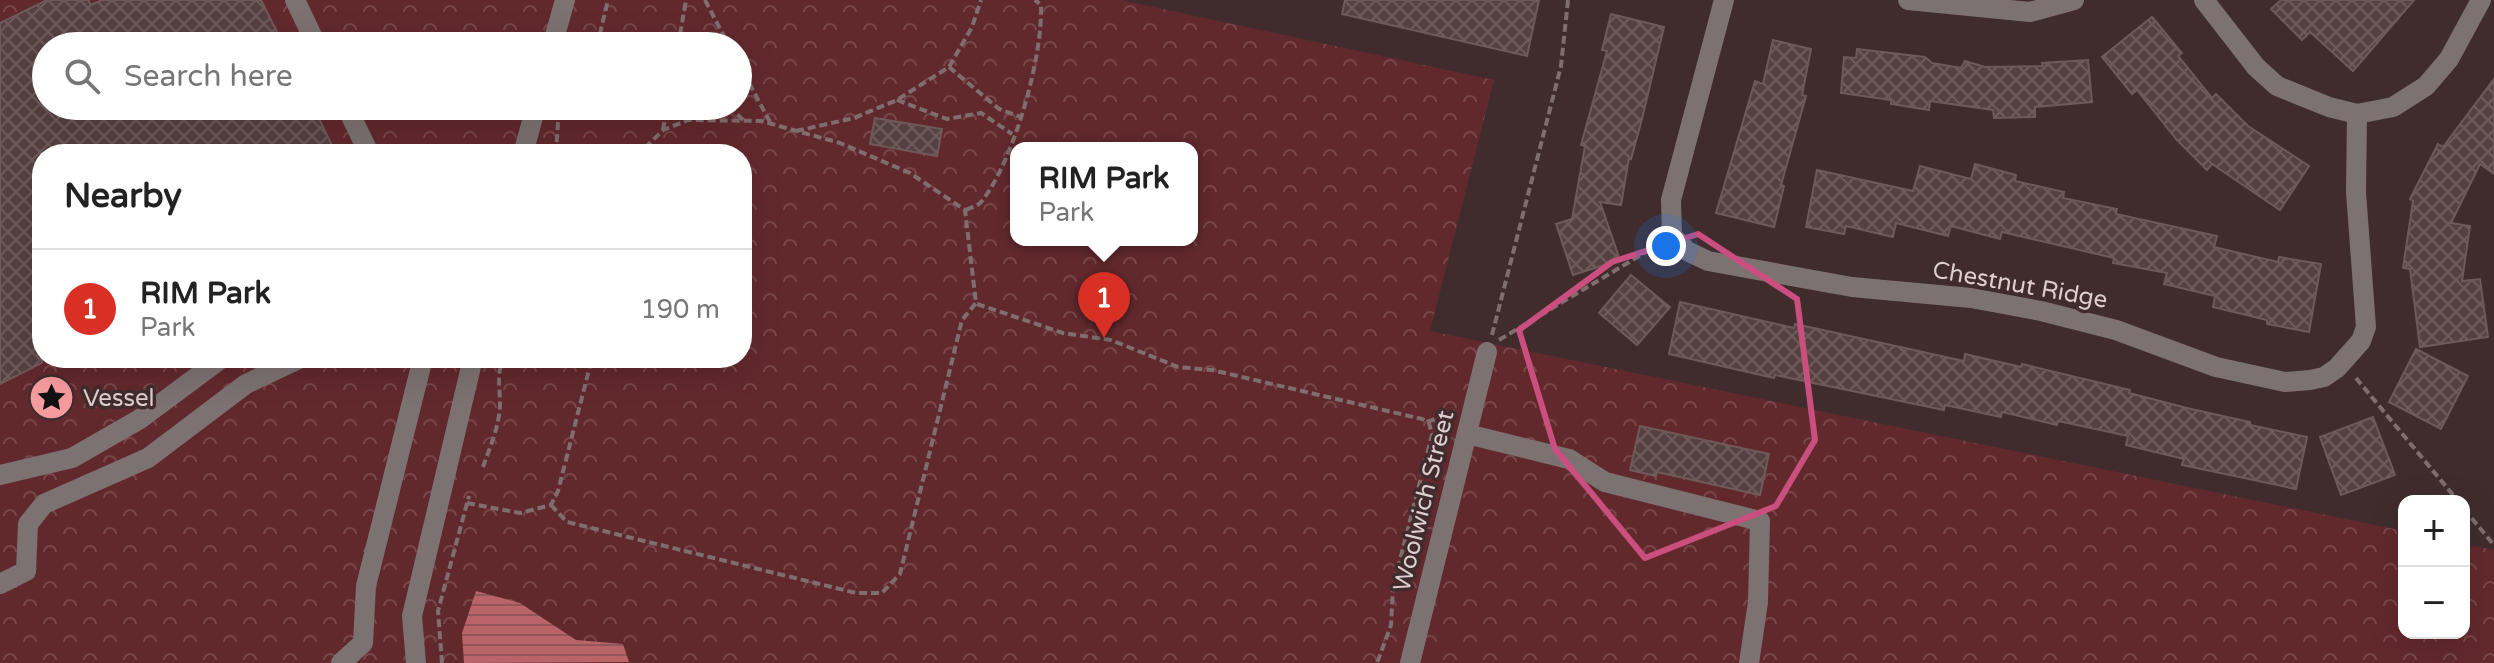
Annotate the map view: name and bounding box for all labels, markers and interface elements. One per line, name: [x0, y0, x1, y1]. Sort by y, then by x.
search box: [32, 32, 752, 120]
icon: search: [60, 54, 104, 98]
text: Search here: [124, 58, 293, 95]
popup: [1010, 142, 1198, 246]
text: RIM Park: [1039, 160, 1169, 197]
text: Nearby: [64, 176, 182, 217]
text: Park: [1039, 197, 1094, 228]
your location: [1646, 226, 1686, 266]
street label: Chestnut Ridge: [1930, 255, 2110, 315]
pin: 1: [1078, 272, 1130, 338]
text: RIM Park: [140, 275, 271, 312]
text: 1: [82, 294, 98, 325]
text: 190 m: [640, 294, 720, 325]
text: Park: [140, 312, 196, 343]
place icon: Vessel: [28, 374, 76, 422]
place label: Vessel: [83, 384, 155, 413]
street label: Woolwich Street: [1387, 407, 1461, 595]
map controls: [2398, 495, 2470, 639]
button: +: [2398, 495, 2470, 567]
button: −: [2398, 567, 2470, 639]

